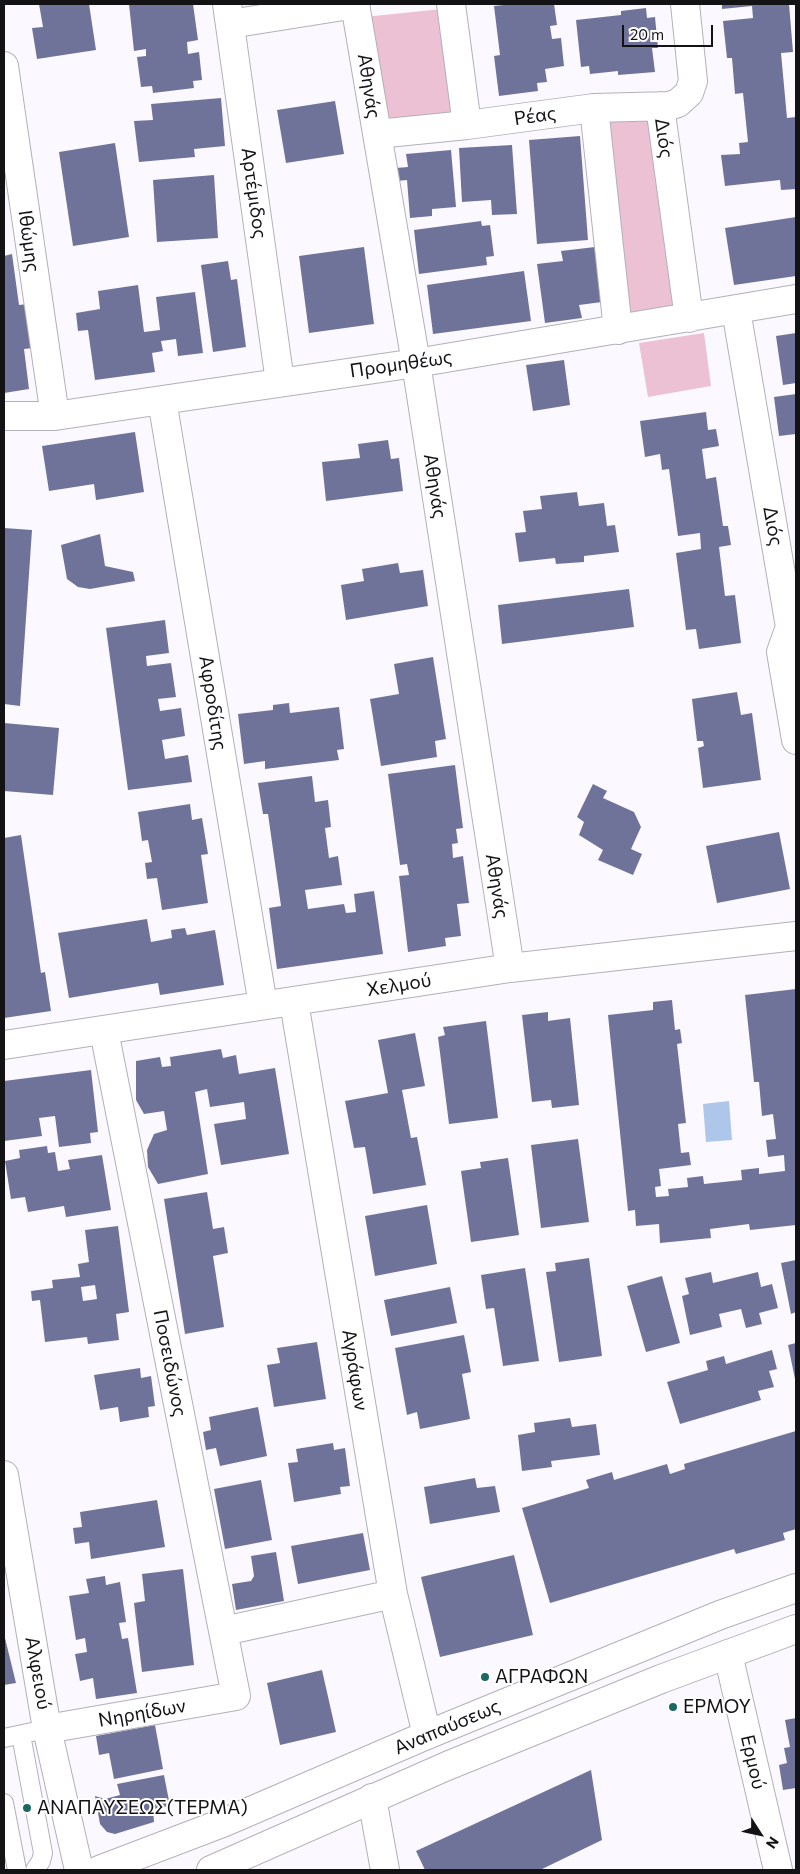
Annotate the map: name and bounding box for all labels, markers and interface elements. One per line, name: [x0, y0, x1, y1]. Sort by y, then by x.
scale bar: [625, 15, 716, 47]
text: 20 m: [630, 25, 664, 43]
street label: Αθηνάς: [353, 52, 385, 120]
street label: Ρέας: [512, 102, 558, 130]
street label: Διός: [650, 117, 678, 159]
street label: Αρτέμιδος: [236, 146, 272, 240]
street label: Ιθώμης: [13, 209, 45, 273]
street label: Προμηθέως: [348, 346, 454, 382]
street label: Αθηνάς: [419, 452, 451, 520]
street label: Διός: [758, 504, 788, 548]
street label: Αφροδίτης: [194, 654, 232, 752]
street label: Αθηνάς: [481, 852, 513, 920]
street label: Χελμού: [365, 969, 433, 1001]
street label: Ποσειδώνος: [148, 1308, 192, 1418]
street label: Αγράφων: [337, 1328, 373, 1412]
street label: Αλφειού: [20, 1635, 56, 1711]
place label: ΑΓΡΑΦΩΝ: [495, 1666, 588, 1688]
marker: ΑΓΡΑΦΩΝ: [479, 1671, 491, 1683]
street label: Νηρηίδων: [97, 1694, 187, 1732]
street label: Αναπαύσεως: [391, 1694, 503, 1760]
place label: ΕΡΜΟΥ: [683, 1696, 751, 1718]
marker: ΕΡΜΟΥ: [667, 1701, 679, 1713]
street label: Ερμού: [736, 1732, 770, 1792]
place label: ΑΝΑΠΑΥΣΕΩΣ(ΤΕΡΜΑ): [37, 1797, 248, 1819]
marker: ΑΝΑΠΑΥΣΕΩΣ(ΤΕΡΜΑ): [21, 1802, 33, 1814]
north arrow: [735, 1809, 785, 1859]
text: N: [763, 1834, 783, 1852]

